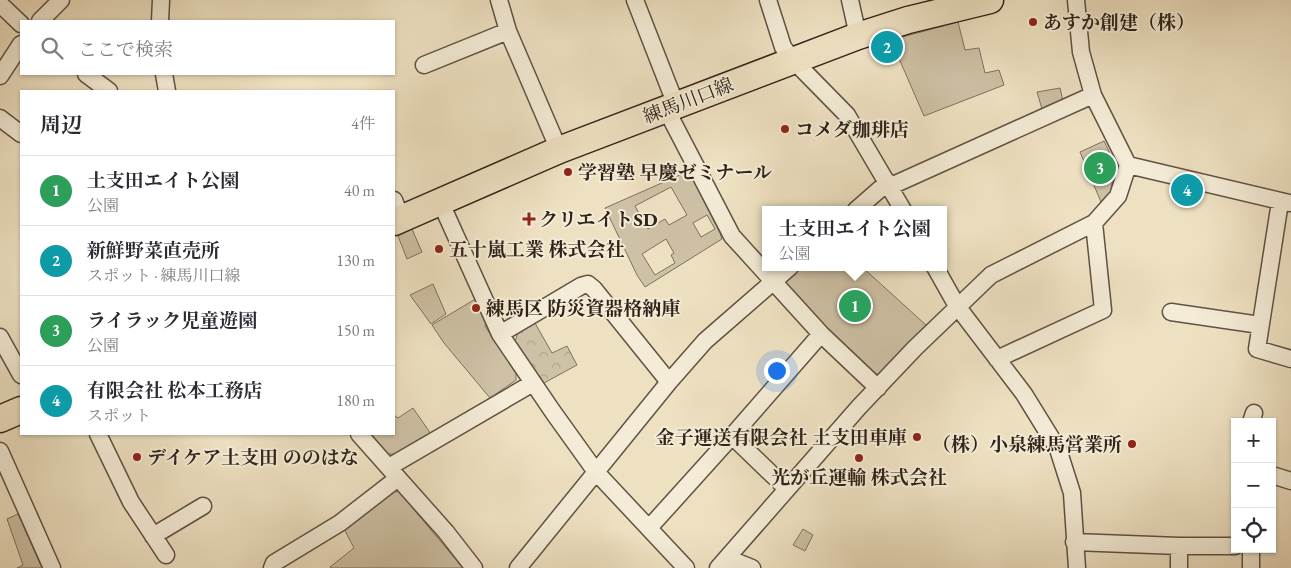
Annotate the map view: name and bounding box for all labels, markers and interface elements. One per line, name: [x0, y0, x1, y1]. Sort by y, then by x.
place label: あすか創建（株）: [1043, 10, 1195, 35]
marker: あすか創建（株）: [1027, 16, 1039, 28]
search box: [20, 20, 395, 75]
pin: 2: [871, 28, 903, 66]
icon: search: [38, 34, 66, 62]
text: ここで検索: [78, 37, 173, 62]
street label: 練馬川口線: [639, 72, 737, 129]
text: 周辺: [40, 111, 82, 138]
text: 4件: [351, 113, 375, 134]
place label: コメダ珈琲店: [795, 117, 909, 142]
marker: コメダ珈琲店: [779, 123, 791, 135]
pin: 3: [1084, 149, 1116, 187]
place label: 学習塾 早慶ゼミナール: [578, 160, 772, 185]
marker: 学習塾 早慶ゼミナール: [562, 166, 574, 178]
text: 土支田エイト公園: [87, 168, 239, 193]
pin: 4: [1171, 171, 1203, 209]
text: 1: [52, 180, 60, 201]
text: 40 m: [344, 180, 375, 201]
text: 公園: [87, 195, 119, 216]
popup: [762, 206, 947, 271]
place label: クリエイトSD: [539, 207, 658, 232]
marker: クリエイトSD: [523, 213, 535, 225]
text: 土支田エイト公園: [778, 216, 931, 241]
place label: 五十嵐工業 株式会社: [449, 237, 625, 262]
text: 新鮮野菜直売所: [87, 238, 220, 263]
marker: 五十嵐工業 株式会社: [433, 243, 445, 255]
text: 公園: [778, 243, 811, 264]
text: 2: [52, 250, 60, 271]
text: 130 m: [336, 250, 375, 271]
text: スポット · 練馬川口線: [87, 265, 241, 286]
pin: 1: [839, 287, 871, 325]
place label: 練馬区 防災資器格納庫: [486, 296, 681, 321]
marker: 練馬区 防災資器格納庫: [470, 302, 482, 314]
text: ライラック児童遊園: [87, 308, 257, 333]
text: 3: [52, 320, 60, 341]
text: 150 m: [336, 320, 375, 341]
text: 公園: [87, 335, 119, 356]
your location: [764, 358, 790, 384]
text: 有限会社 松本工務店: [87, 378, 263, 403]
text: 4: [52, 390, 60, 411]
text: 180 m: [336, 390, 375, 411]
text: スポット: [87, 405, 151, 426]
map controls: [1231, 418, 1276, 553]
button: +: [1231, 418, 1276, 463]
place label: 金子運送有限会社 土支田車庫: [655, 425, 907, 450]
marker: 金子運送有限会社 土支田車庫: [911, 431, 923, 443]
place label: （株）小泉練馬営業所: [932, 432, 1122, 457]
marker: （株）小泉練馬営業所: [1126, 438, 1138, 450]
place label: デイケア土支田 ののはな: [147, 445, 359, 470]
marker: デイケア土支田 ののはな: [131, 451, 143, 463]
marker: 光が丘運輸 株式会社: [853, 452, 865, 464]
button: −: [1231, 463, 1276, 508]
place label: 光が丘運輸 株式会社: [771, 465, 947, 490]
button: locate: [1231, 508, 1276, 553]

